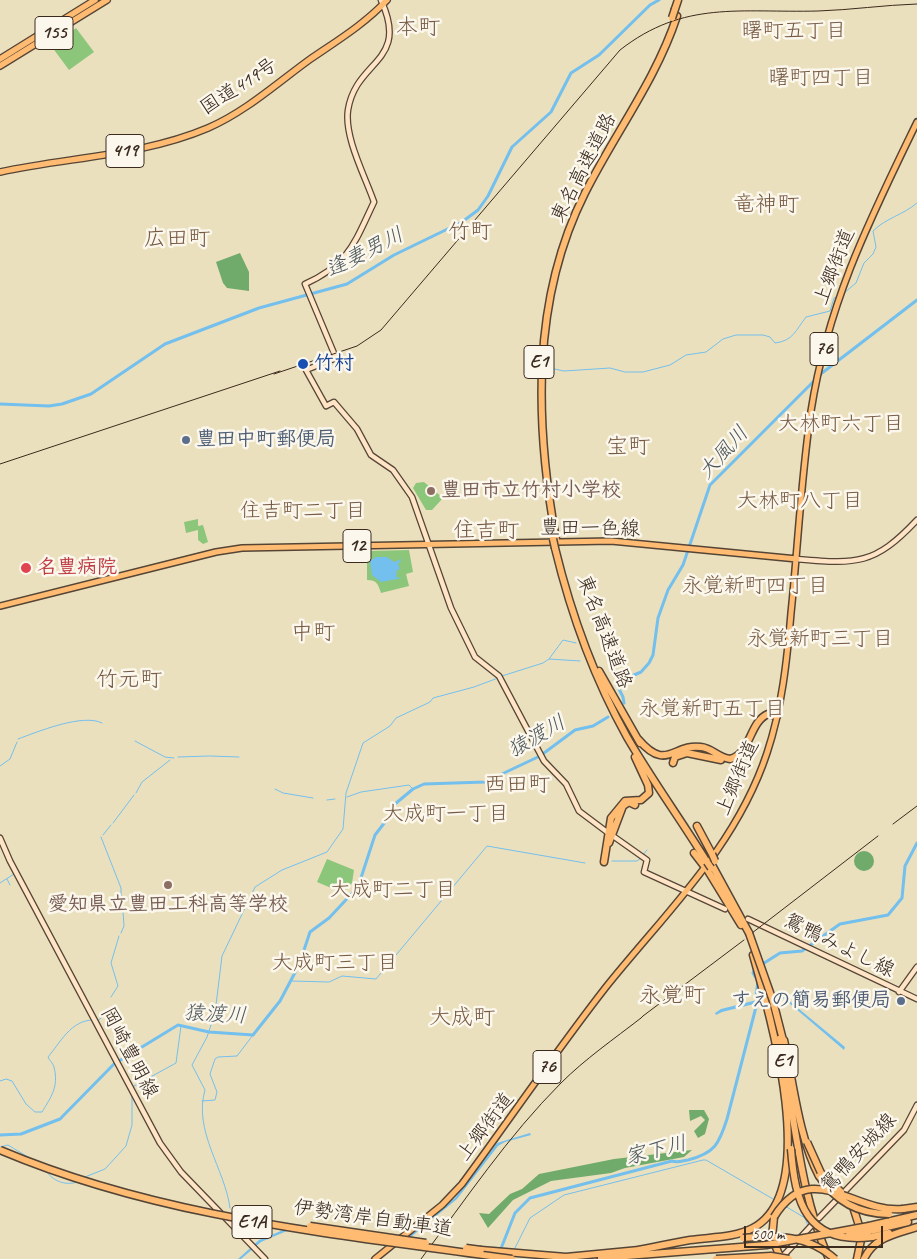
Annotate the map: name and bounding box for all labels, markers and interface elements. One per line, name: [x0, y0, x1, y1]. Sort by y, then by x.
district label: 本町: [396, 15, 440, 41]
road number: 155: [35, 16, 73, 49]
district label: 曙町五丁目: [742, 18, 846, 44]
street label: 国道419号: [196, 53, 282, 121]
district label: 曙町四丁目: [769, 65, 873, 91]
street label: 東名高速道路: [546, 109, 622, 227]
road number: 419: [106, 134, 144, 168]
district label: 竜神町: [733, 192, 799, 218]
district label: 竹町: [448, 219, 492, 245]
water label: 逢妻男川: [322, 223, 408, 283]
street label: 上郷街道: [809, 225, 861, 309]
district label: 広田町: [144, 226, 210, 252]
road number: 76: [810, 332, 838, 366]
road number: E1: [524, 346, 554, 378]
place label: 竹村: [314, 352, 354, 376]
marker: 竹村: [296, 357, 310, 371]
district label: 大林町六丁目: [778, 411, 904, 437]
water label: 大風川: [694, 421, 754, 485]
place label: 豊田中町郵便局: [196, 428, 336, 452]
marker: 豊田中町郵便局: [180, 434, 192, 446]
district label: 宝町: [606, 434, 650, 460]
place label: 豊田市立竹村小学校: [441, 479, 621, 503]
marker: 豊田市立竹村小学校: [425, 485, 437, 497]
district label: 大林町八丁目: [737, 488, 863, 514]
district label: 住吉町二丁目: [240, 498, 366, 524]
street label: 豊田一色線: [540, 516, 640, 542]
district label: 住吉町: [453, 518, 519, 544]
road number: 12: [343, 530, 371, 562]
place label: 名豊病院: [37, 556, 117, 580]
marker: 名豊病院: [19, 561, 33, 575]
street label: 東名高速道路: [571, 572, 637, 692]
district label: 永覚新町四丁目: [682, 573, 828, 599]
district label: 中町: [291, 620, 335, 646]
district label: 永覚新町三丁目: [747, 626, 893, 652]
district label: 竹元町: [96, 667, 162, 693]
district label: 永覚新町五丁目: [639, 696, 785, 722]
water label: 猿渡川: [503, 710, 571, 764]
street label: 上郷街道: [711, 736, 765, 820]
district label: 西田町: [484, 772, 550, 798]
district label: 大成町一丁目: [383, 801, 509, 827]
district label: 大成町二丁目: [330, 877, 456, 903]
marker: 愛知県立豊田工科高等学校: [162, 879, 174, 891]
place label: 愛知県立豊田工科高等学校: [48, 893, 288, 917]
street label: 鴛鴨みよし線: [780, 909, 898, 983]
district label: 大成町三丁目: [272, 950, 398, 976]
district label: 永覚町: [639, 983, 705, 1009]
place label: すえの簡易郵便局: [731, 989, 891, 1013]
marker: すえの簡易郵便局: [895, 995, 907, 1007]
water label: 猿渡川: [183, 1001, 247, 1029]
street label: 岡崎豊明線: [95, 1003, 163, 1103]
district label: 大成町: [429, 1005, 495, 1031]
road number: E1: [768, 1044, 798, 1078]
road number: 76: [533, 1050, 561, 1084]
street label: 上郷街道: [452, 1088, 520, 1166]
street label: 鴛鴨安城線: [816, 1108, 902, 1198]
water label: 家下川: [622, 1131, 690, 1171]
street label: 伊勢湾岸自動車道: [292, 1196, 454, 1242]
road number: E1A: [232, 1206, 272, 1238]
scale bar: [747, 1216, 886, 1248]
text: 500 m: [752, 1225, 784, 1244]

